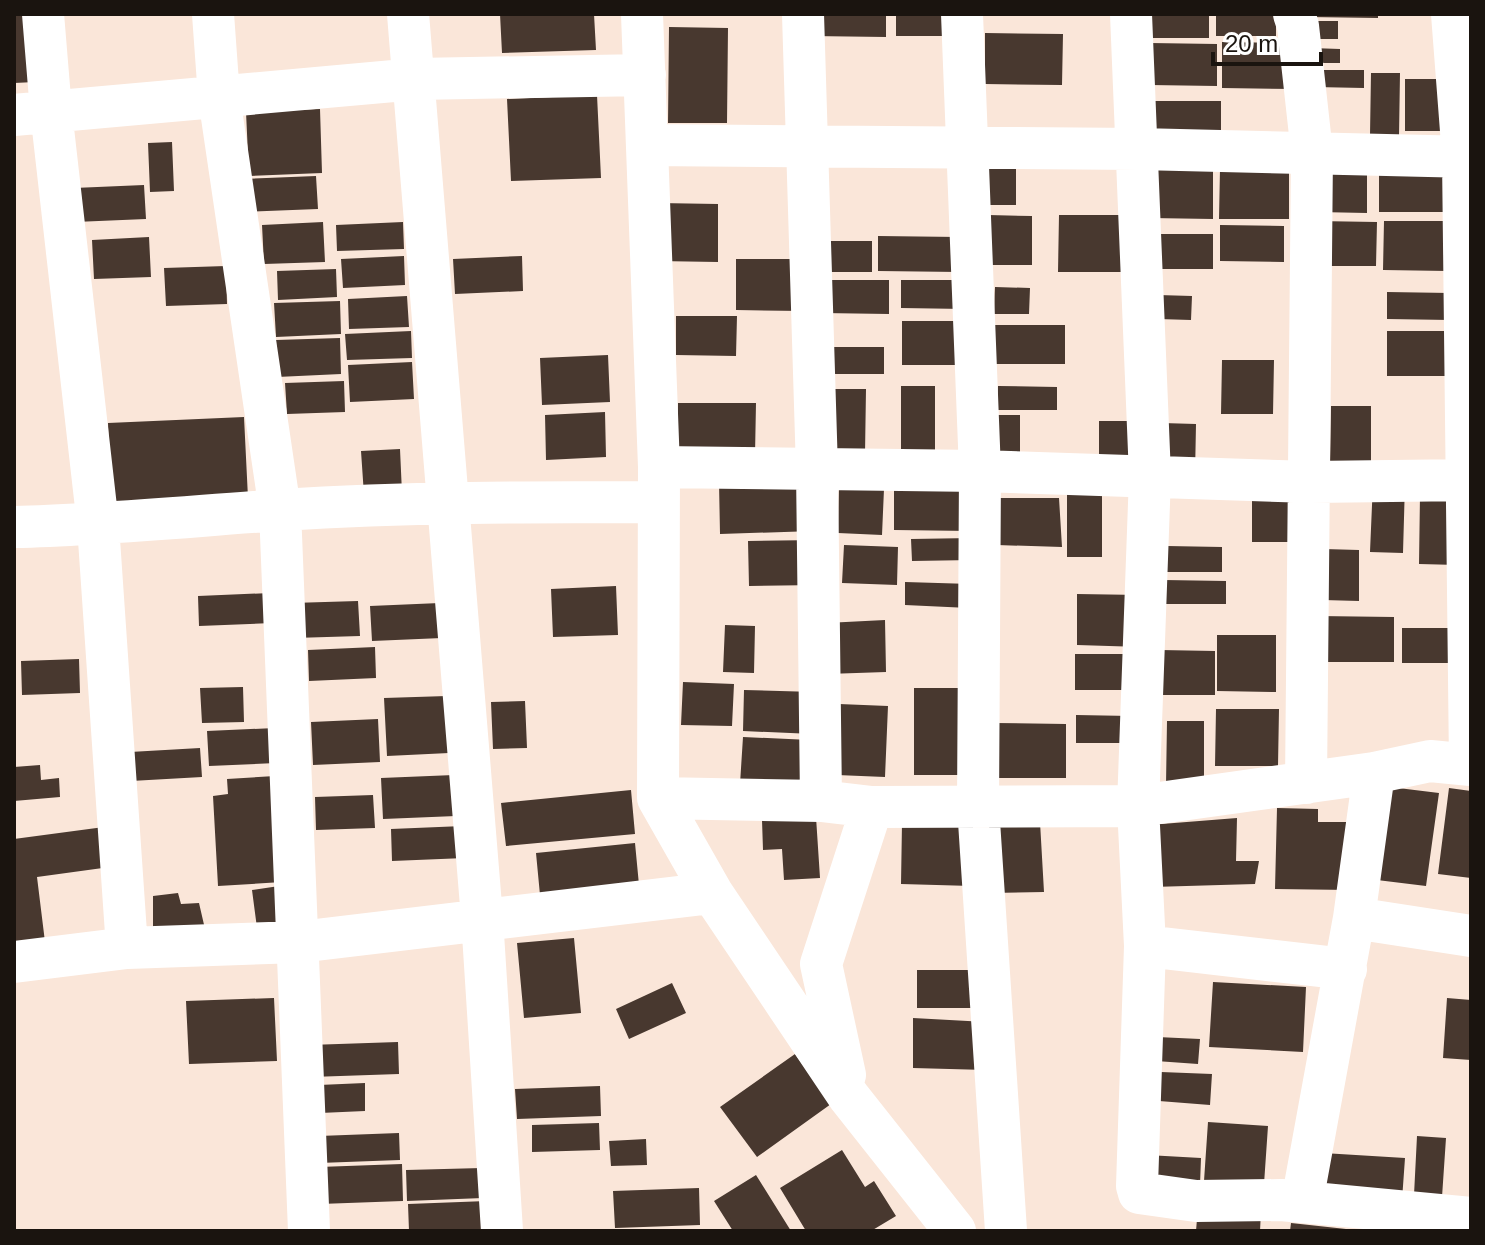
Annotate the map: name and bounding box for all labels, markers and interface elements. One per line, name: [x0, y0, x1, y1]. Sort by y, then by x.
scale bar: [1213, 16, 1321, 66]
text: 20 m: [1225, 30, 1278, 57]

